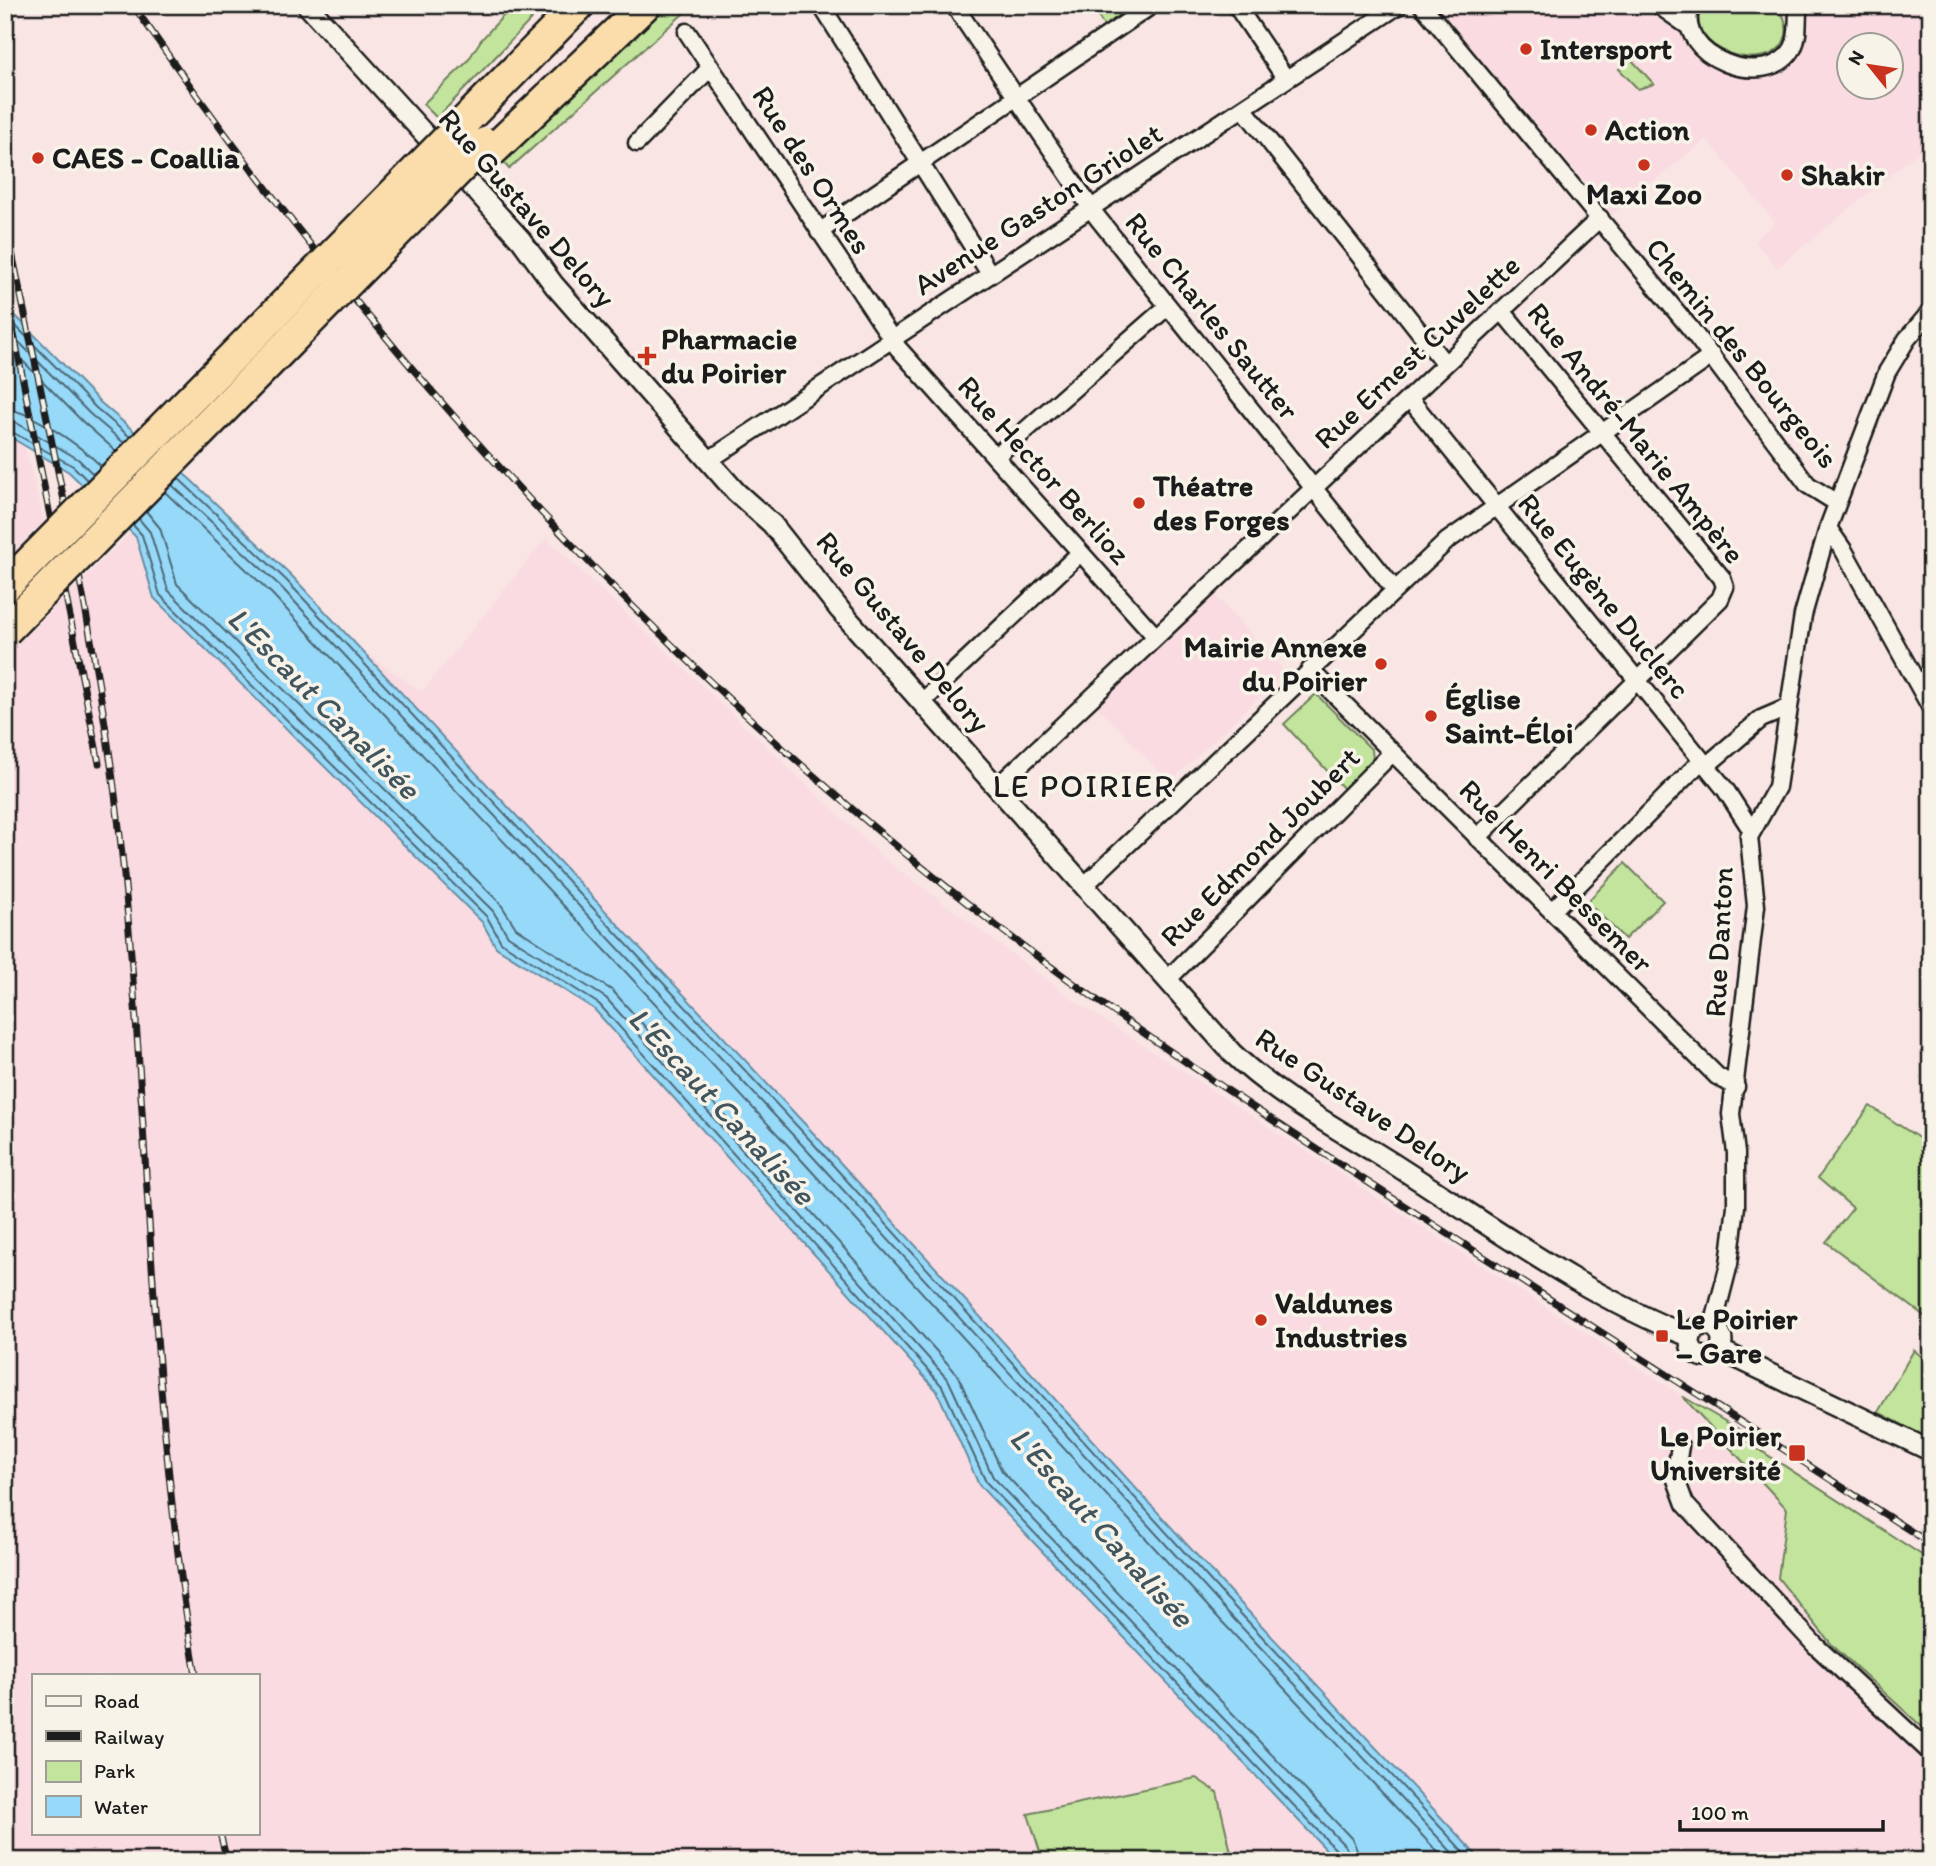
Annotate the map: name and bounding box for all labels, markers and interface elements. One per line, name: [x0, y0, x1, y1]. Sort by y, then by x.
place label: Intersport: [1540, 30, 1672, 67]
north arrow: [1834, 32, 1904, 102]
marker: Intersport: [1518, 41, 1534, 57]
text: N: [1843, 46, 1869, 69]
street label: Rue des Ormes: [744, 79, 881, 261]
street label: Rue Gustave Delory: [431, 100, 624, 315]
place label: Action: [1604, 111, 1689, 148]
street label: Avenue Gaston Griolet: [906, 114, 1169, 303]
marker: Action: [1583, 122, 1599, 138]
place label: CAES - Coallia: [52, 139, 240, 176]
marker: CAES - Coallia: [30, 150, 46, 166]
place label: Shakir: [1801, 156, 1886, 193]
marker: Maxi Zoo: [1636, 157, 1652, 173]
marker: Shakir: [1779, 167, 1795, 183]
place label: Maxi Zoo: [1586, 175, 1702, 212]
street label: Rue Charles Sautter: [1117, 204, 1308, 427]
street label: Chemin des Bourgeois: [1638, 230, 1847, 475]
street label: Rue Ernest Cuvelette: [1306, 247, 1527, 457]
street label: Rue André-Marie Ampère: [1519, 294, 1753, 571]
place label: Pharmacie du Poirier: [661, 320, 797, 391]
marker: Pharmacie du Poirier: [639, 348, 655, 364]
street label: Rue Hector Berlioz: [950, 368, 1139, 572]
place label: Théatre des Forges: [1152, 467, 1290, 538]
street label: Rue Eugène Duclerc: [1510, 485, 1699, 706]
marker: Théatre des Forges: [1131, 495, 1147, 511]
street label: Rue Gustave Delory: [808, 523, 999, 740]
water label: L'Escaut Canalisée: [220, 599, 429, 808]
place label: Mairie Annexe du Poirier: [1184, 628, 1368, 699]
marker: Mairie Annexe du Poirier: [1373, 656, 1389, 672]
place label: Église Saint-Éloi: [1445, 680, 1573, 751]
marker: Église Saint-Éloi: [1423, 708, 1439, 724]
street label: Rue Edmond Joubert: [1152, 739, 1367, 954]
district label: LE POIRIER: [993, 767, 1175, 805]
street label: Rue Henri Bessemer: [1452, 771, 1661, 980]
street label: Rue Danton: [1696, 866, 1741, 1018]
water label: L'Escaut Canalisée: [621, 999, 824, 1214]
street label: Rue Gustave Delory: [1249, 1019, 1478, 1190]
place label: Valdunes Industries: [1275, 1284, 1408, 1355]
place label: Le Poirier – Gare: [1676, 1300, 1798, 1371]
marker: Valdunes Industries: [1253, 1312, 1269, 1328]
marker: Le Poirier – Gare: [1654, 1328, 1670, 1344]
place label: Le Poirier Université: [1650, 1417, 1782, 1488]
water label: L'Escaut Canalisée: [1002, 1419, 1203, 1636]
marker: Le Poirier Université: [1787, 1443, 1807, 1463]
legend: [32, 1674, 259, 1834]
text: Road: [94, 1688, 140, 1713]
text: Railway: [94, 1724, 164, 1749]
text: Park: [94, 1758, 136, 1783]
scale bar: [1680, 1789, 1884, 1833]
text: Water: [94, 1794, 148, 1819]
text: 100 m: [1691, 1800, 1749, 1825]

